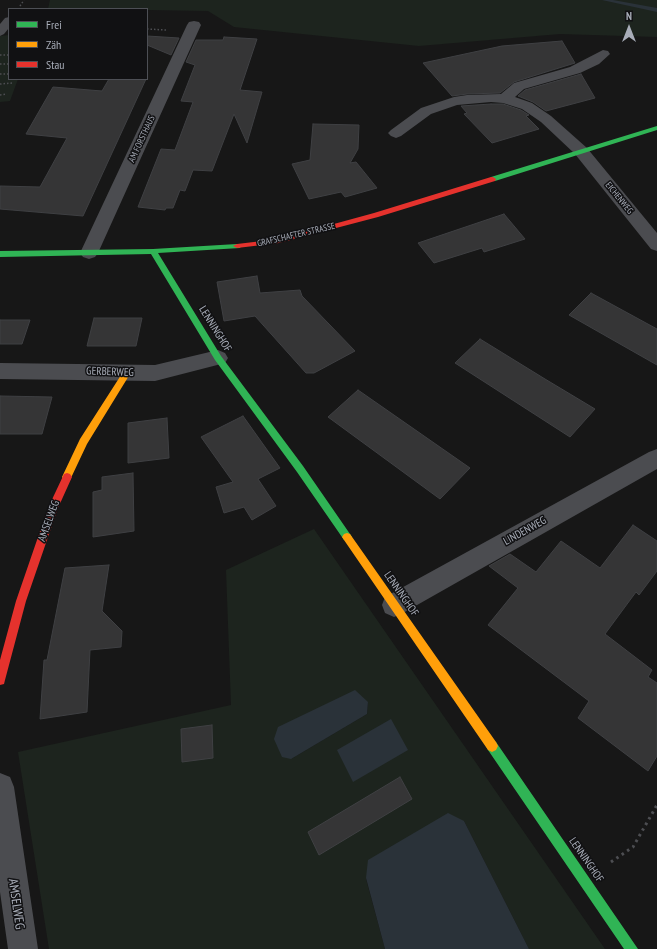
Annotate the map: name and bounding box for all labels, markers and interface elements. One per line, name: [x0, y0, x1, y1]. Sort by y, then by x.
legend: [8, 8, 148, 80]
north arrow: [609, 8, 649, 48]
text: N: [626, 9, 632, 23]
text: Frei: [46, 17, 62, 32]
text: Zäh: [46, 37, 61, 52]
text: Stau: [46, 57, 64, 72]
street label: AM FORSTHAUS: [126, 114, 158, 164]
street label: EICHENWEG: [603, 180, 635, 216]
street label: GRAFSCHAFTER STRASSE: [256, 221, 336, 249]
street label: LENNINGHOF: [196, 304, 234, 354]
street label: GERBERWEG: [86, 365, 134, 379]
street label: AMSELWEG: [35, 499, 63, 543]
street label: LINDENWEG: [501, 514, 549, 548]
street label: LENNINGHOF: [381, 569, 421, 619]
street label: LENNINGHOF: [566, 835, 606, 885]
street label: AMSELWEG: [5, 878, 27, 930]

